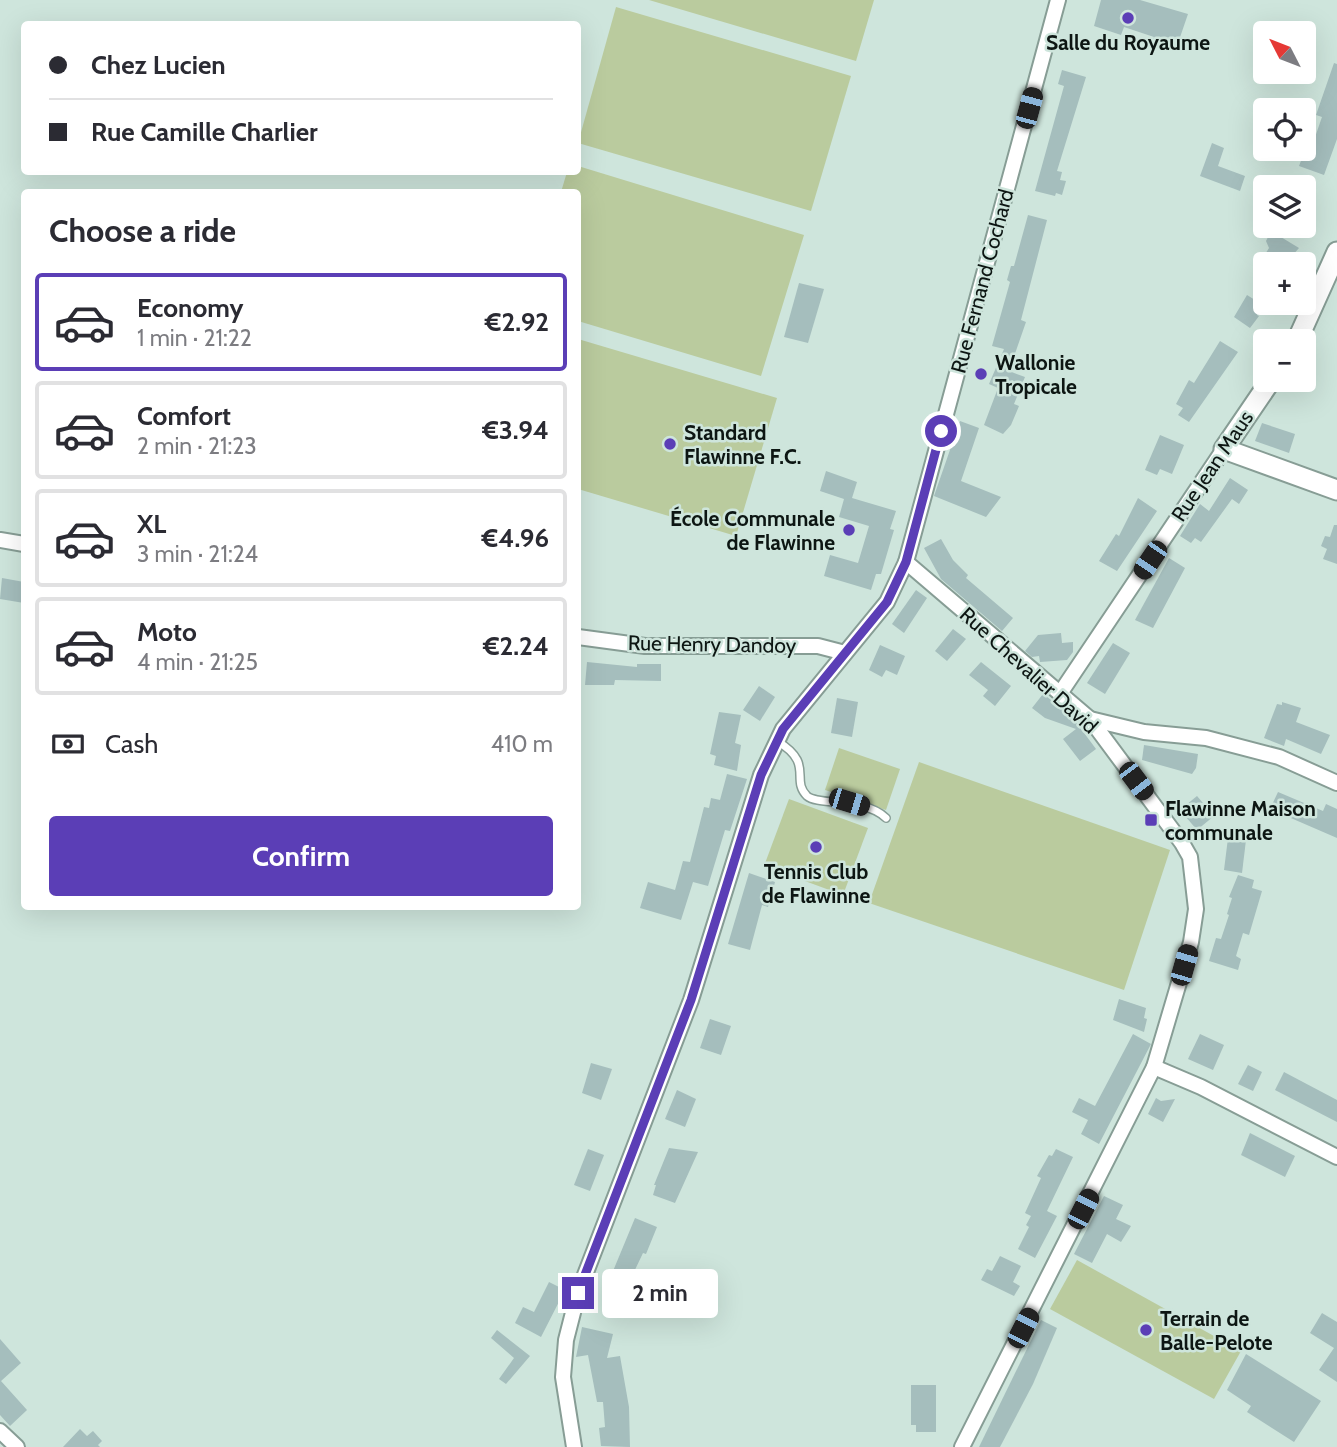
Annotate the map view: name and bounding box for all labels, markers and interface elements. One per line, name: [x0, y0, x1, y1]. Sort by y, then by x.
marker: Salle du Royaume: [1120, 10, 1136, 26]
north arrow: [1253, 21, 1316, 84]
map controls: [1253, 21, 1316, 392]
place label: Salle du Royaume: [1046, 30, 1210, 55]
text: Chez Lucien: [91, 49, 226, 81]
car: [1014, 85, 1045, 131]
button: locate: [1253, 98, 1316, 161]
text: Rue Camille Charlier: [91, 116, 318, 148]
button: layers: [1253, 175, 1316, 238]
street label: Rue Fernand Cochard: [945, 186, 1019, 376]
text: Choose a ride: [49, 211, 236, 250]
button: +: [1253, 252, 1316, 315]
icon: car: [53, 291, 116, 354]
text: Economy: [137, 292, 243, 324]
text: €2.92: [485, 306, 549, 338]
text: 1 min · 21:22: [137, 324, 252, 352]
button: −: [1253, 329, 1316, 392]
place label: Wallonie Tropicale: [995, 350, 1077, 399]
marker: Wallonie Tropicale: [973, 366, 989, 382]
icon: car: [53, 399, 116, 462]
text: Comfort: [137, 400, 231, 432]
street label: Rue Jean Maus: [1166, 406, 1258, 526]
text: €3.94: [482, 414, 549, 446]
route start: [925, 415, 957, 447]
place label: Standard Flawinne F.C.: [684, 420, 801, 469]
text: 2 min · 21:23: [137, 432, 257, 460]
marker: Standard Flawinne F.C.: [662, 436, 678, 452]
place label: École Communale de Flawinne: [670, 506, 835, 555]
icon: car: [53, 507, 116, 570]
text: XL: [137, 508, 166, 540]
text: €4.96: [482, 522, 549, 554]
marker: École Communale de Flawinne: [841, 522, 857, 538]
car: [1130, 537, 1171, 583]
text: 3 min · 21:24: [137, 540, 258, 568]
street label: Rue Chevalier David: [955, 602, 1103, 738]
icon: car: [53, 615, 116, 678]
text: Moto: [137, 616, 197, 648]
text: €2.24: [483, 630, 549, 662]
street label: Rue Henry Dandoy: [628, 630, 797, 658]
text: 4 min · 21:25: [137, 648, 258, 676]
icon: cash: [49, 725, 87, 763]
text: Cash: [105, 728, 158, 760]
text: 410 m: [491, 730, 553, 758]
car: [1115, 758, 1158, 804]
car: [826, 786, 873, 818]
place label: Flawinne Maison communale: [1165, 796, 1316, 845]
marker: Flawinne Maison communale: [1143, 812, 1159, 828]
button: Confirm: [49, 816, 553, 896]
marker: Tennis Club de Flawinne: [808, 839, 824, 855]
place label: Tennis Club de Flawinne: [762, 859, 870, 908]
car: [1169, 942, 1200, 988]
car: [1065, 1186, 1102, 1232]
callout: 2 min: [602, 1268, 718, 1318]
route end: [562, 1277, 594, 1309]
text: 2 min: [632, 1279, 688, 1307]
car: [1005, 1305, 1042, 1351]
place label: Terrain de Balle-Pelote: [1160, 1306, 1273, 1355]
marker: Terrain de Balle-Pelote: [1138, 1322, 1154, 1338]

